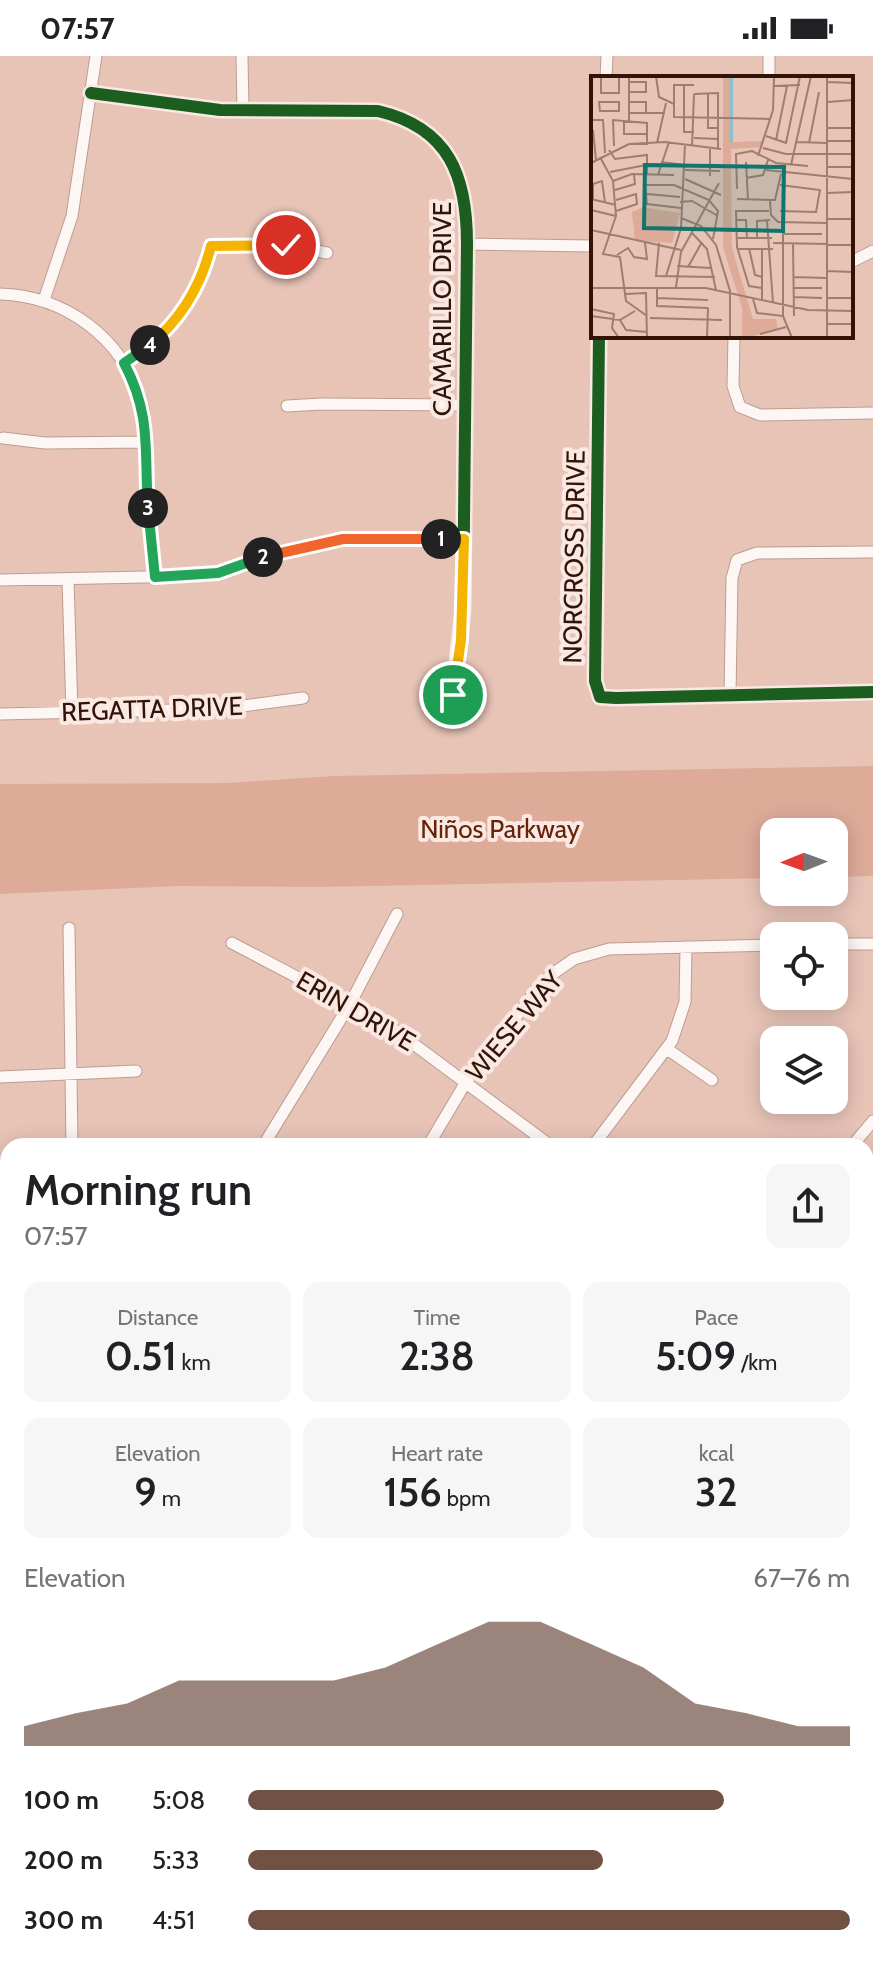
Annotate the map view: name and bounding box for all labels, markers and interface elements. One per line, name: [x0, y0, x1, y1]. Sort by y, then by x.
text: 07:57: [40, 10, 115, 47]
inset map: [591, 76, 853, 338]
street label: CAMARILLO DRIVE: [426, 202, 458, 416]
pin: [252, 211, 320, 279]
icon: check: [264, 223, 308, 267]
pin: 4: [130, 325, 170, 365]
text: 4: [143, 331, 157, 358]
street label: NORCROSS DRIVE: [556, 450, 592, 664]
pin: 3: [128, 488, 168, 528]
text: 3: [142, 494, 154, 521]
pin: 1: [421, 519, 461, 559]
text: 1: [437, 525, 445, 552]
pin: 2: [243, 537, 283, 577]
text: 2: [257, 543, 269, 570]
pin: [419, 661, 487, 729]
icon: arrive: [431, 673, 475, 717]
street label: REGATTA DRIVE: [61, 690, 243, 728]
park label: Niños Parkway: [420, 813, 580, 845]
north arrow: [760, 818, 848, 906]
map controls: [760, 818, 848, 1114]
button: locate: [760, 922, 848, 1010]
street label: ERIN DRIVE: [291, 964, 421, 1058]
street label: WIESE WAY: [459, 964, 569, 1088]
button: layers: [760, 1026, 848, 1114]
text: Morning run: [24, 1163, 252, 1216]
button: share: [766, 1164, 850, 1248]
text: 07:57: [24, 1220, 88, 1252]
text: Distance: [117, 1304, 198, 1331]
text: Time: [414, 1304, 460, 1331]
text: Pace: [694, 1304, 738, 1331]
text: 0.51: [105, 1331, 177, 1380]
text: 2:38: [399, 1331, 475, 1380]
text: 5:09: [655, 1331, 736, 1380]
text: km: [177, 1349, 211, 1376]
text: /km: [736, 1349, 777, 1376]
text: Elevation: [115, 1440, 201, 1467]
text: Heart rate: [391, 1440, 483, 1467]
text: kcal: [699, 1440, 734, 1467]
text: 9: [134, 1467, 157, 1516]
text: 156: [384, 1467, 442, 1516]
text: 32: [695, 1467, 738, 1516]
text: m: [157, 1485, 181, 1512]
text: bpm: [442, 1485, 490, 1512]
text: Elevation: [24, 1562, 126, 1594]
text: 67–76 m: [753, 1562, 850, 1594]
text: 100 m: [24, 1784, 99, 1816]
text: 5:08: [152, 1784, 205, 1816]
text: 200 m: [24, 1844, 103, 1876]
text: 5:33: [152, 1844, 200, 1876]
text: 300 m: [24, 1904, 103, 1936]
text: 4:51: [152, 1904, 195, 1936]

